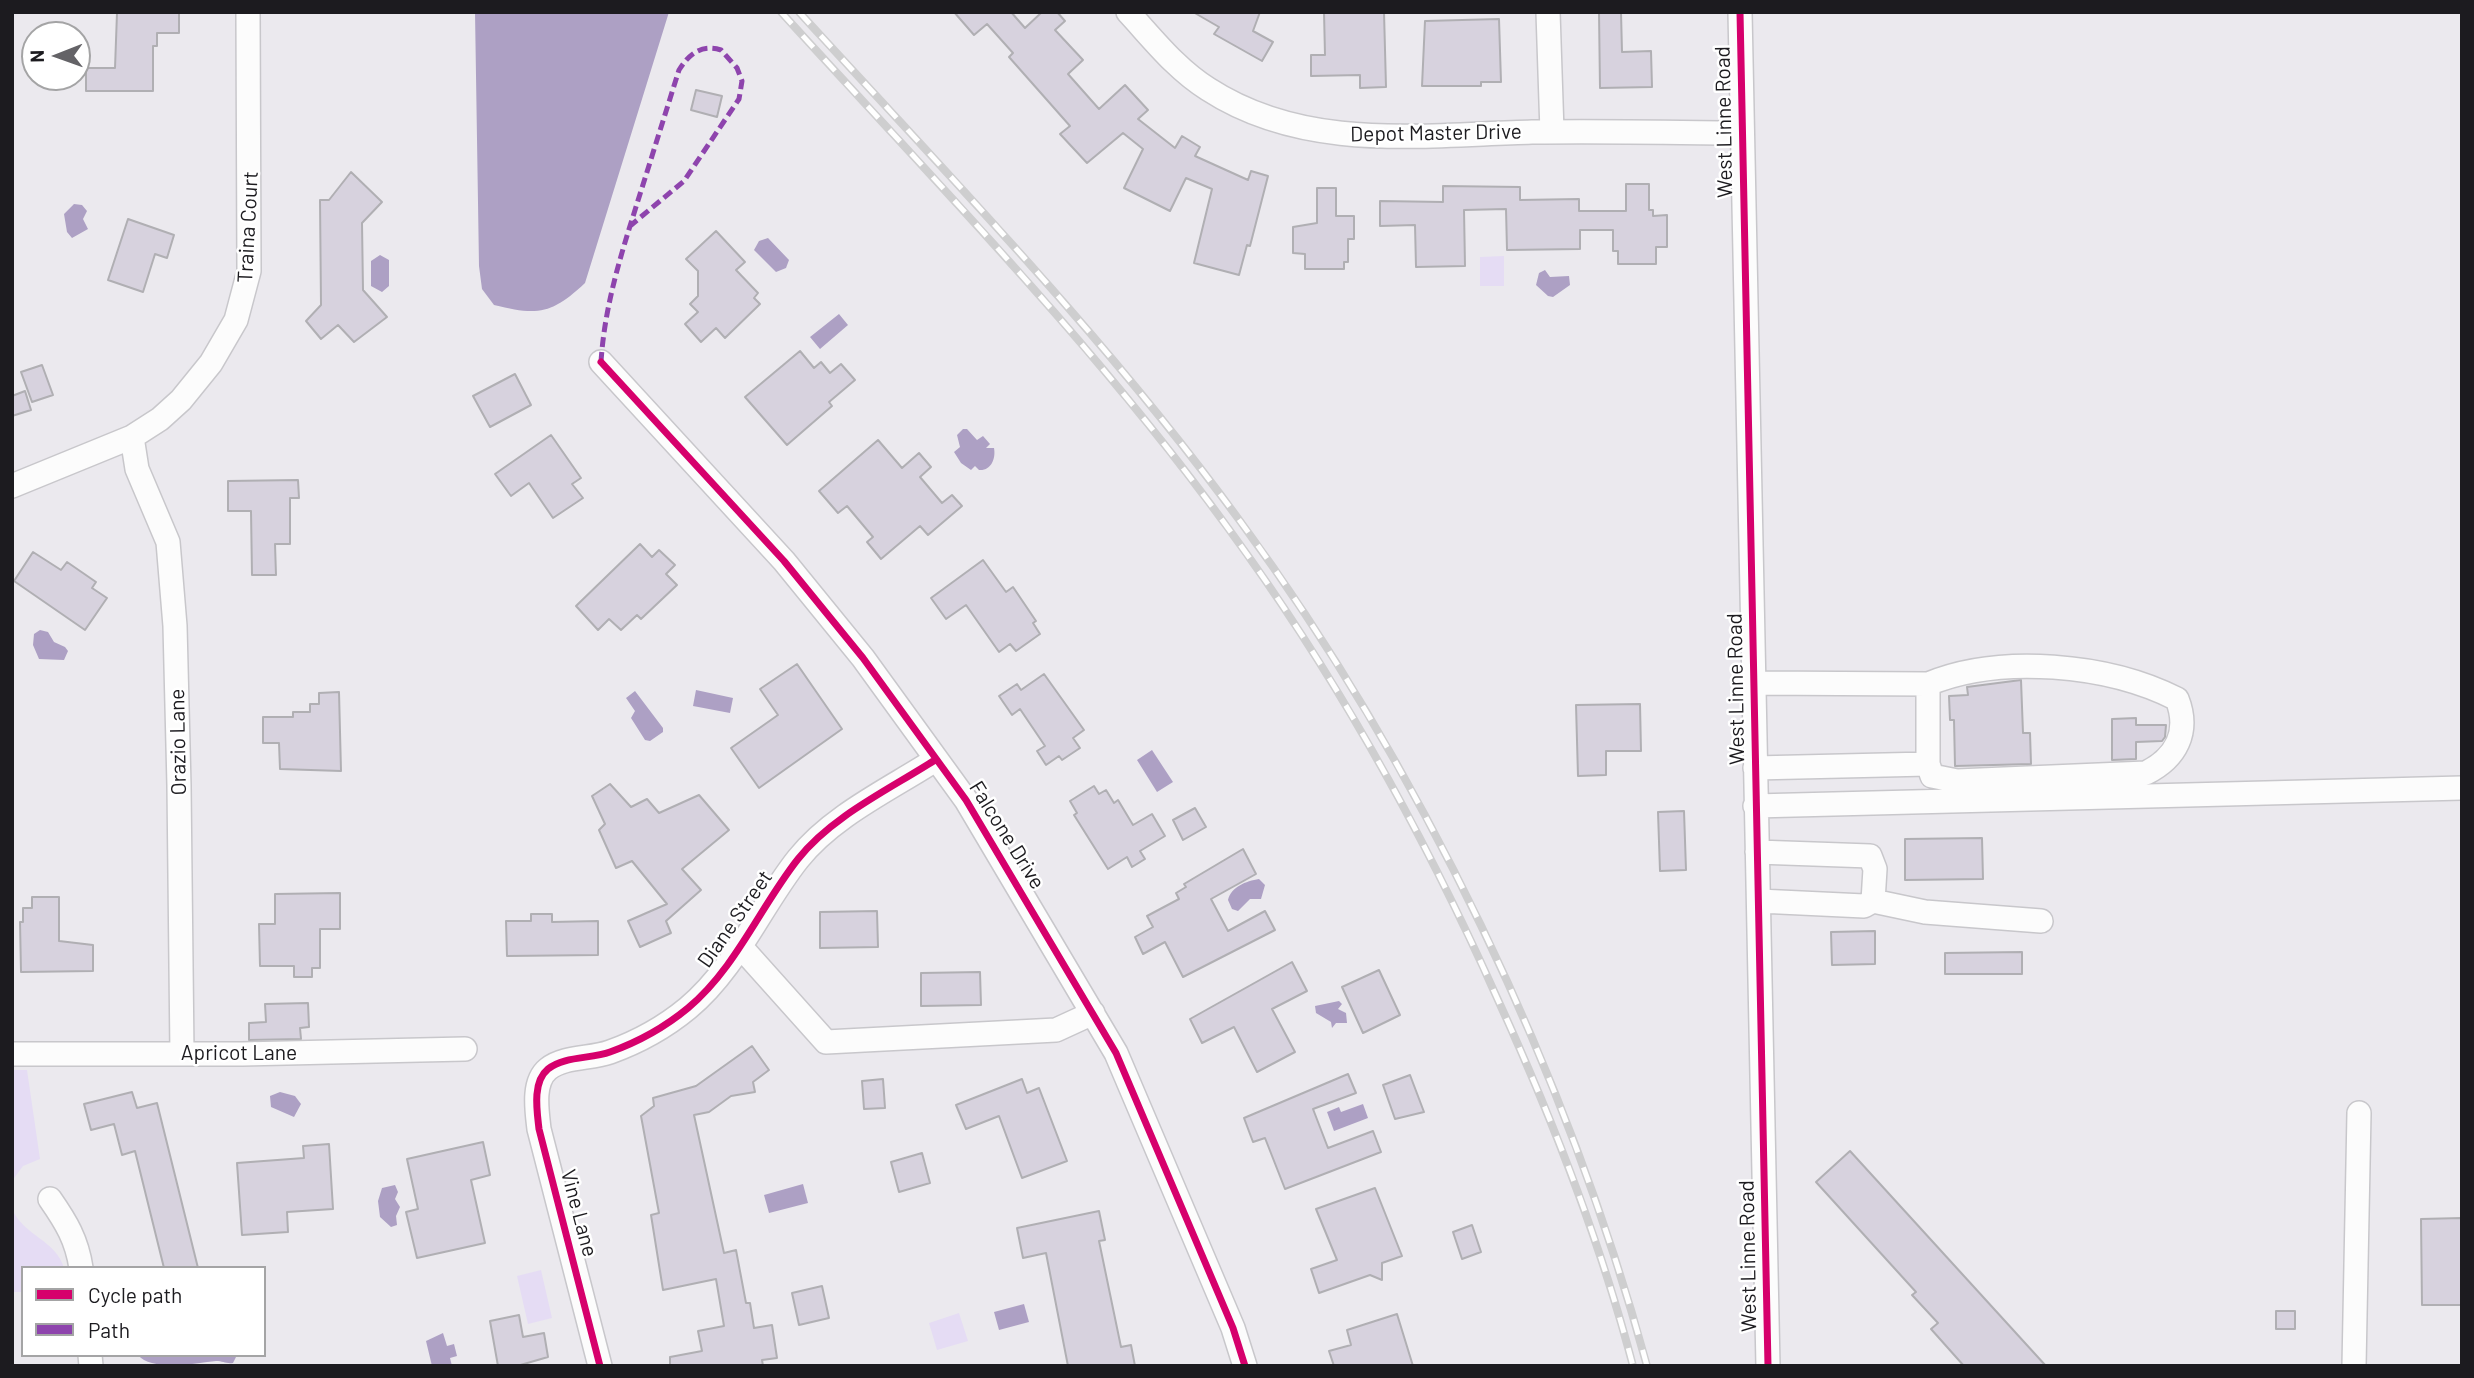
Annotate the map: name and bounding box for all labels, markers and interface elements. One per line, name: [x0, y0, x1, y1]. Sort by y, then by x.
north arrow: [21, 21, 91, 91]
street label: West Linne Road: [1710, 46, 1738, 198]
text: N: [25, 50, 48, 63]
street label: Depot Master Drive: [1350, 119, 1522, 147]
street label: Traina Court: [232, 171, 264, 283]
street label: West Linne Road: [1722, 613, 1750, 765]
street label: Orazio Lane: [164, 688, 192, 796]
street label: Falcone Drive: [964, 776, 1050, 894]
street label: Diane Street: [692, 866, 778, 972]
street label: Apricot Lane: [181, 1040, 297, 1066]
street label: Vine Lane: [555, 1167, 603, 1259]
street label: West Linne Road: [1734, 1180, 1762, 1332]
legend: [21, 1266, 266, 1357]
text: Cycle path: [88, 1282, 182, 1307]
text: Path: [88, 1317, 130, 1342]

